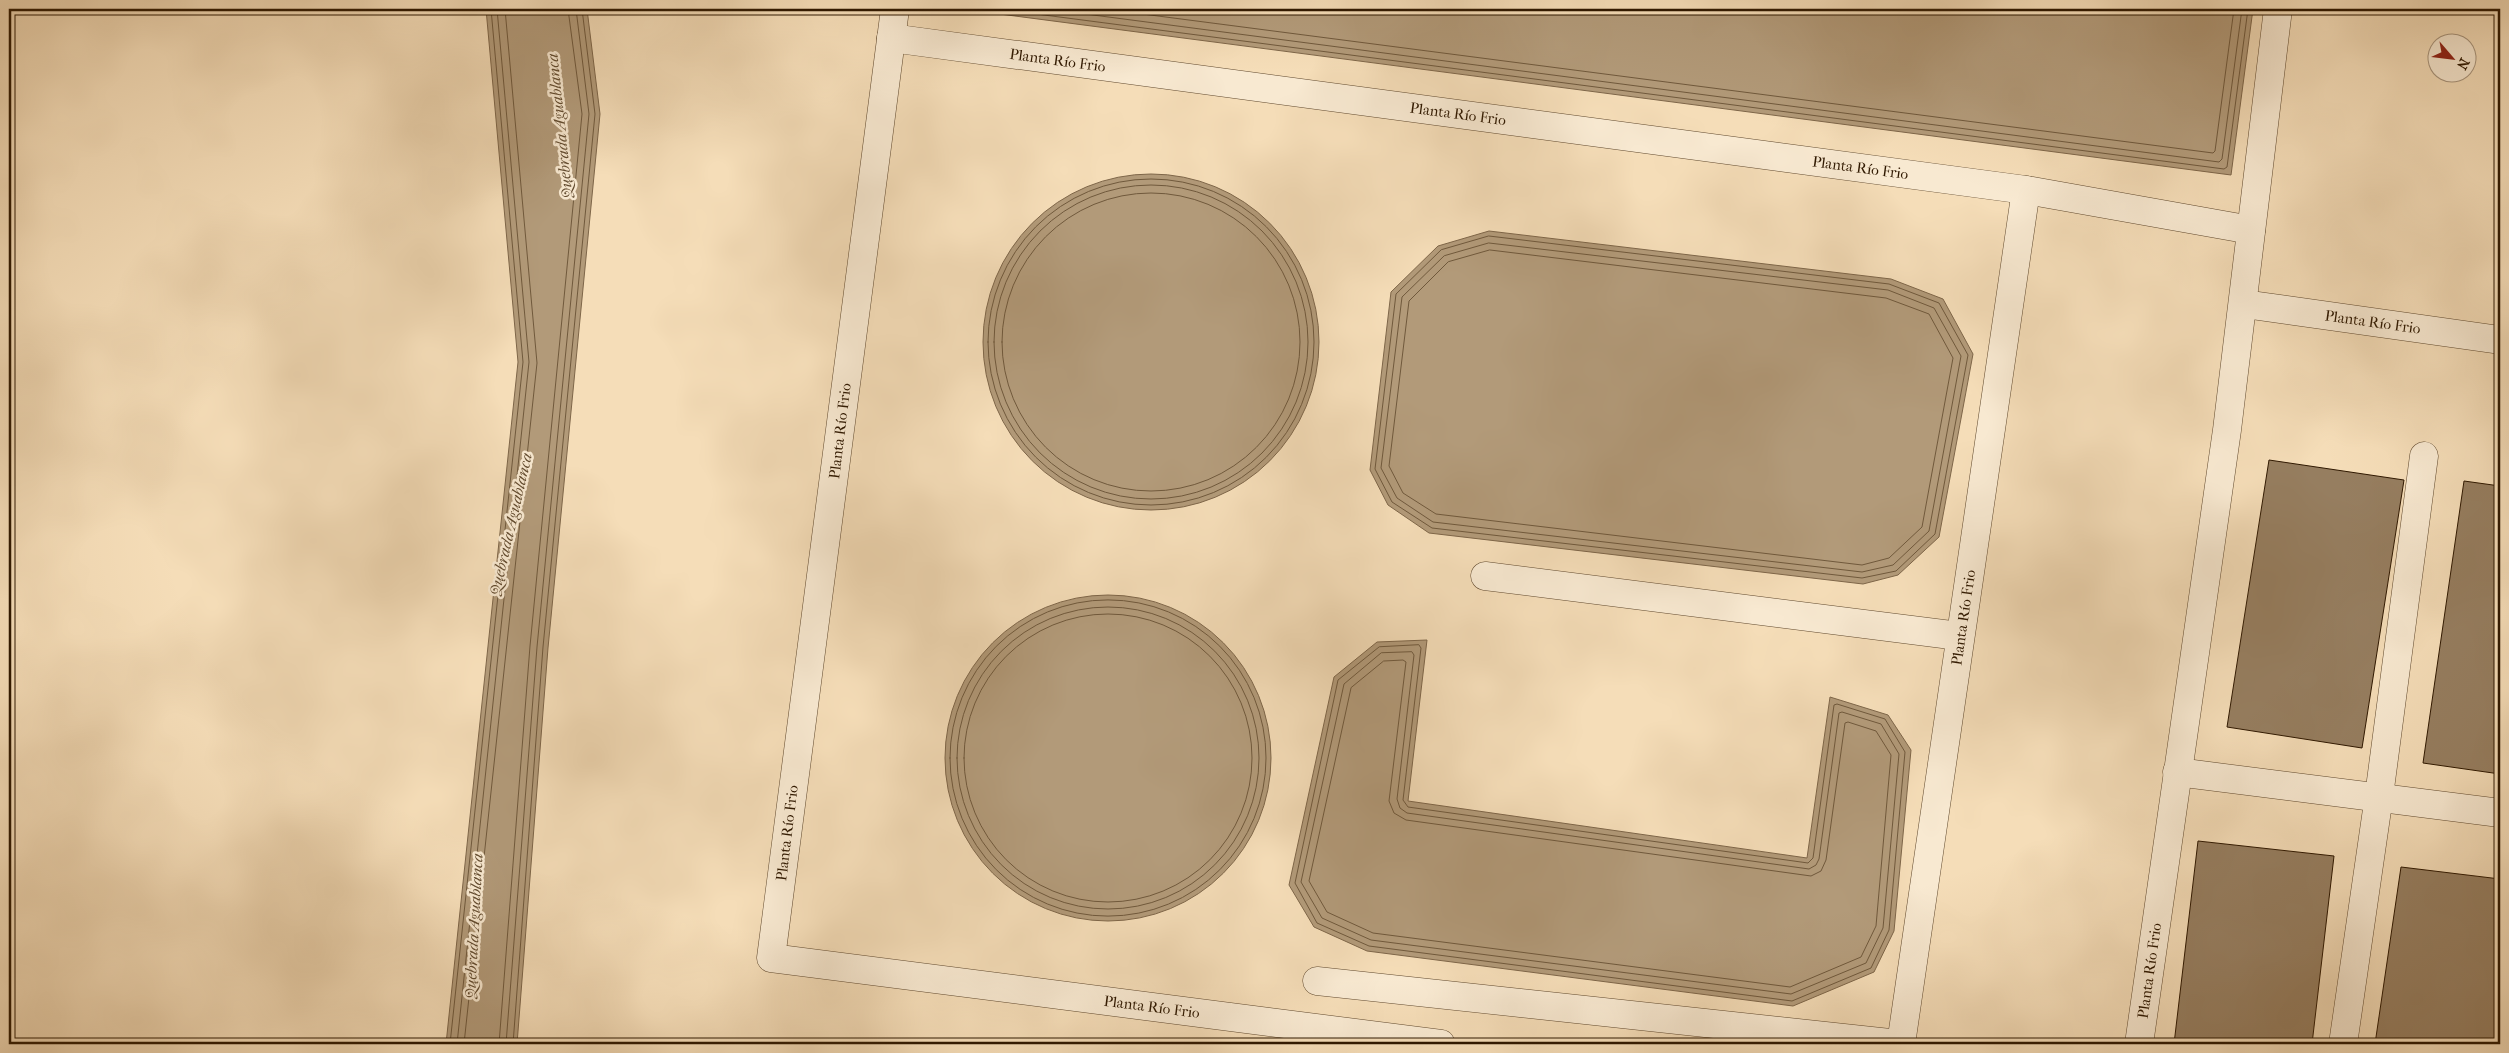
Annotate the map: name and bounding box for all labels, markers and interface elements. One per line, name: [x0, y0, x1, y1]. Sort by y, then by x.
north arrow: [2426, 32, 2476, 82]
street label: Planta Río Frio: [1008, 45, 1107, 76]
water label: Quebrada Aguablanca: [542, 52, 578, 200]
text: N: [2453, 55, 2473, 73]
street label: Planta Río Frio: [1409, 99, 1507, 129]
street label: Planta Río Frio: [1811, 152, 1910, 183]
street label: Planta Río Frio: [2324, 306, 2422, 338]
street label: Planta Río Frio: [825, 382, 855, 480]
water label: Quebrada Aguablanca: [485, 451, 537, 598]
street label: Planta Río Frio: [1948, 568, 1979, 667]
street label: Planta Río Frio: [772, 784, 802, 882]
water label: Quebrada Aguablanca: [460, 853, 488, 1000]
street label: Planta Río Frio: [2134, 921, 2165, 1020]
street label: Planta Río Frio: [1103, 992, 1201, 1022]

